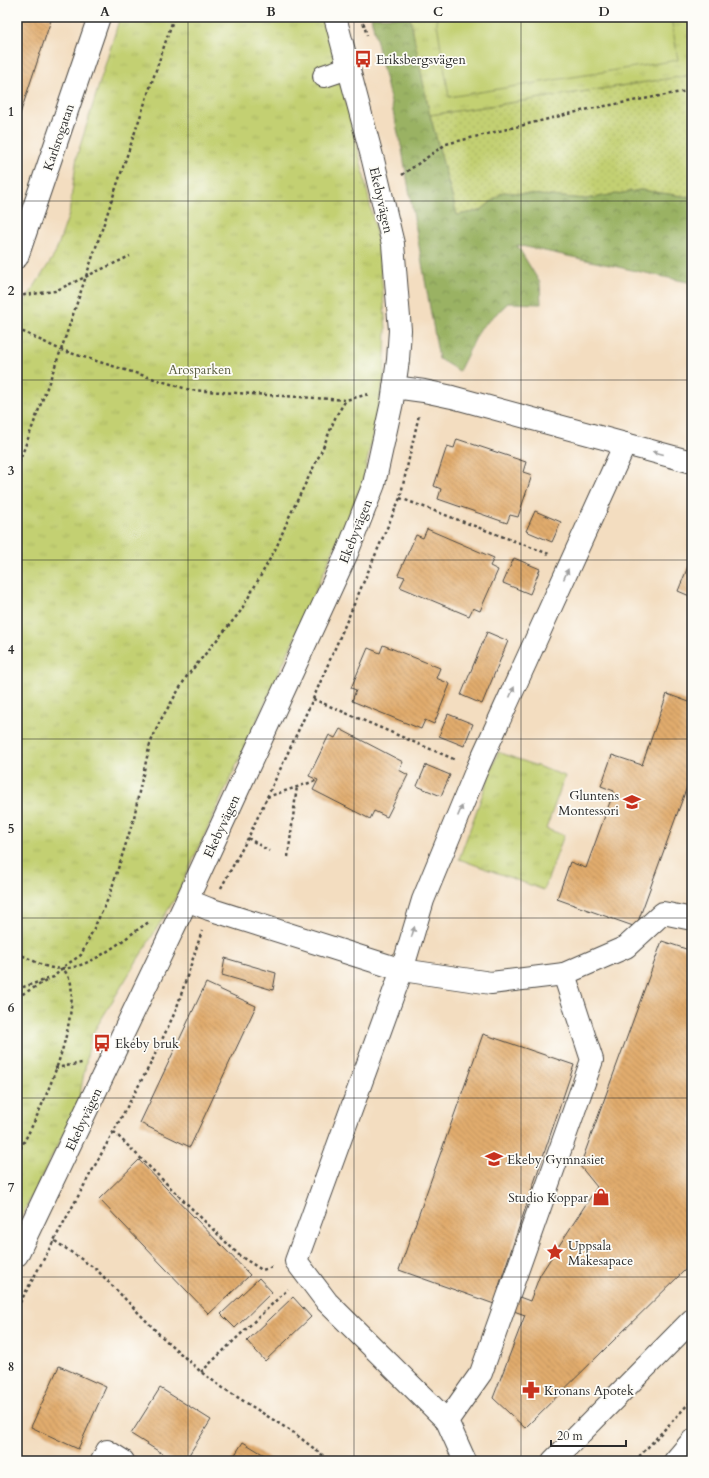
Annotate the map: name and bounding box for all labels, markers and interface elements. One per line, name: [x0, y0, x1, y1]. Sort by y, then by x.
text: A: [100, 3, 110, 21]
text: B: [266, 3, 276, 21]
text: C: [433, 3, 443, 21]
text: D: [598, 3, 610, 21]
bus stop icon: Eriksbergsvägen: [353, 49, 373, 69]
place label: Eriksbergsvägen: [376, 51, 466, 69]
street label: Karlsrogatan: [39, 101, 79, 173]
text: 1: [8, 103, 14, 121]
street label: Ekebyvägen: [365, 165, 398, 236]
text: 2: [8, 282, 15, 300]
park label: Arosparken: [169, 361, 232, 379]
one-way arrow: [652, 450, 664, 456]
text: 3: [8, 462, 15, 480]
street label: Ekebyvägen: [335, 496, 377, 566]
one-way arrow: [563, 568, 569, 580]
text: 4: [8, 641, 15, 659]
one-way arrow: [509, 687, 515, 698]
place label: Gluntens Montessori: [558, 787, 619, 820]
street label: Ekebyvägen: [199, 791, 245, 861]
school or university icon: Gluntens Montessori: [622, 792, 642, 812]
one-way arrow: [457, 805, 463, 817]
text: 5: [8, 820, 14, 838]
one-way arrow: [410, 926, 416, 938]
text: 6: [8, 999, 15, 1017]
bus stop icon: Ekeby bruk: [92, 1033, 112, 1053]
place label: Ekeby bruk: [115, 1035, 179, 1053]
street label: Ekebyvägen: [61, 1084, 107, 1154]
school or university icon: Ekeby Gymnasiet: [484, 1149, 504, 1169]
place label: Ekeby Gymnasiet: [507, 1151, 604, 1169]
text: 7: [8, 1179, 15, 1197]
shop icon: Studio Koppar: [591, 1187, 611, 1207]
place label: Studio Koppar: [508, 1189, 588, 1207]
place label: Uppsala Makesapace: [568, 1237, 633, 1270]
place icon: Uppsala Makesapace: [545, 1242, 565, 1262]
text: 8: [8, 1358, 14, 1376]
pharmacy icon: Kronans Apotek: [521, 1380, 541, 1400]
place label: Kronans Apotek: [544, 1382, 634, 1400]
scale bar: [551, 1422, 626, 1448]
text: 20 m: [557, 1428, 584, 1444]

